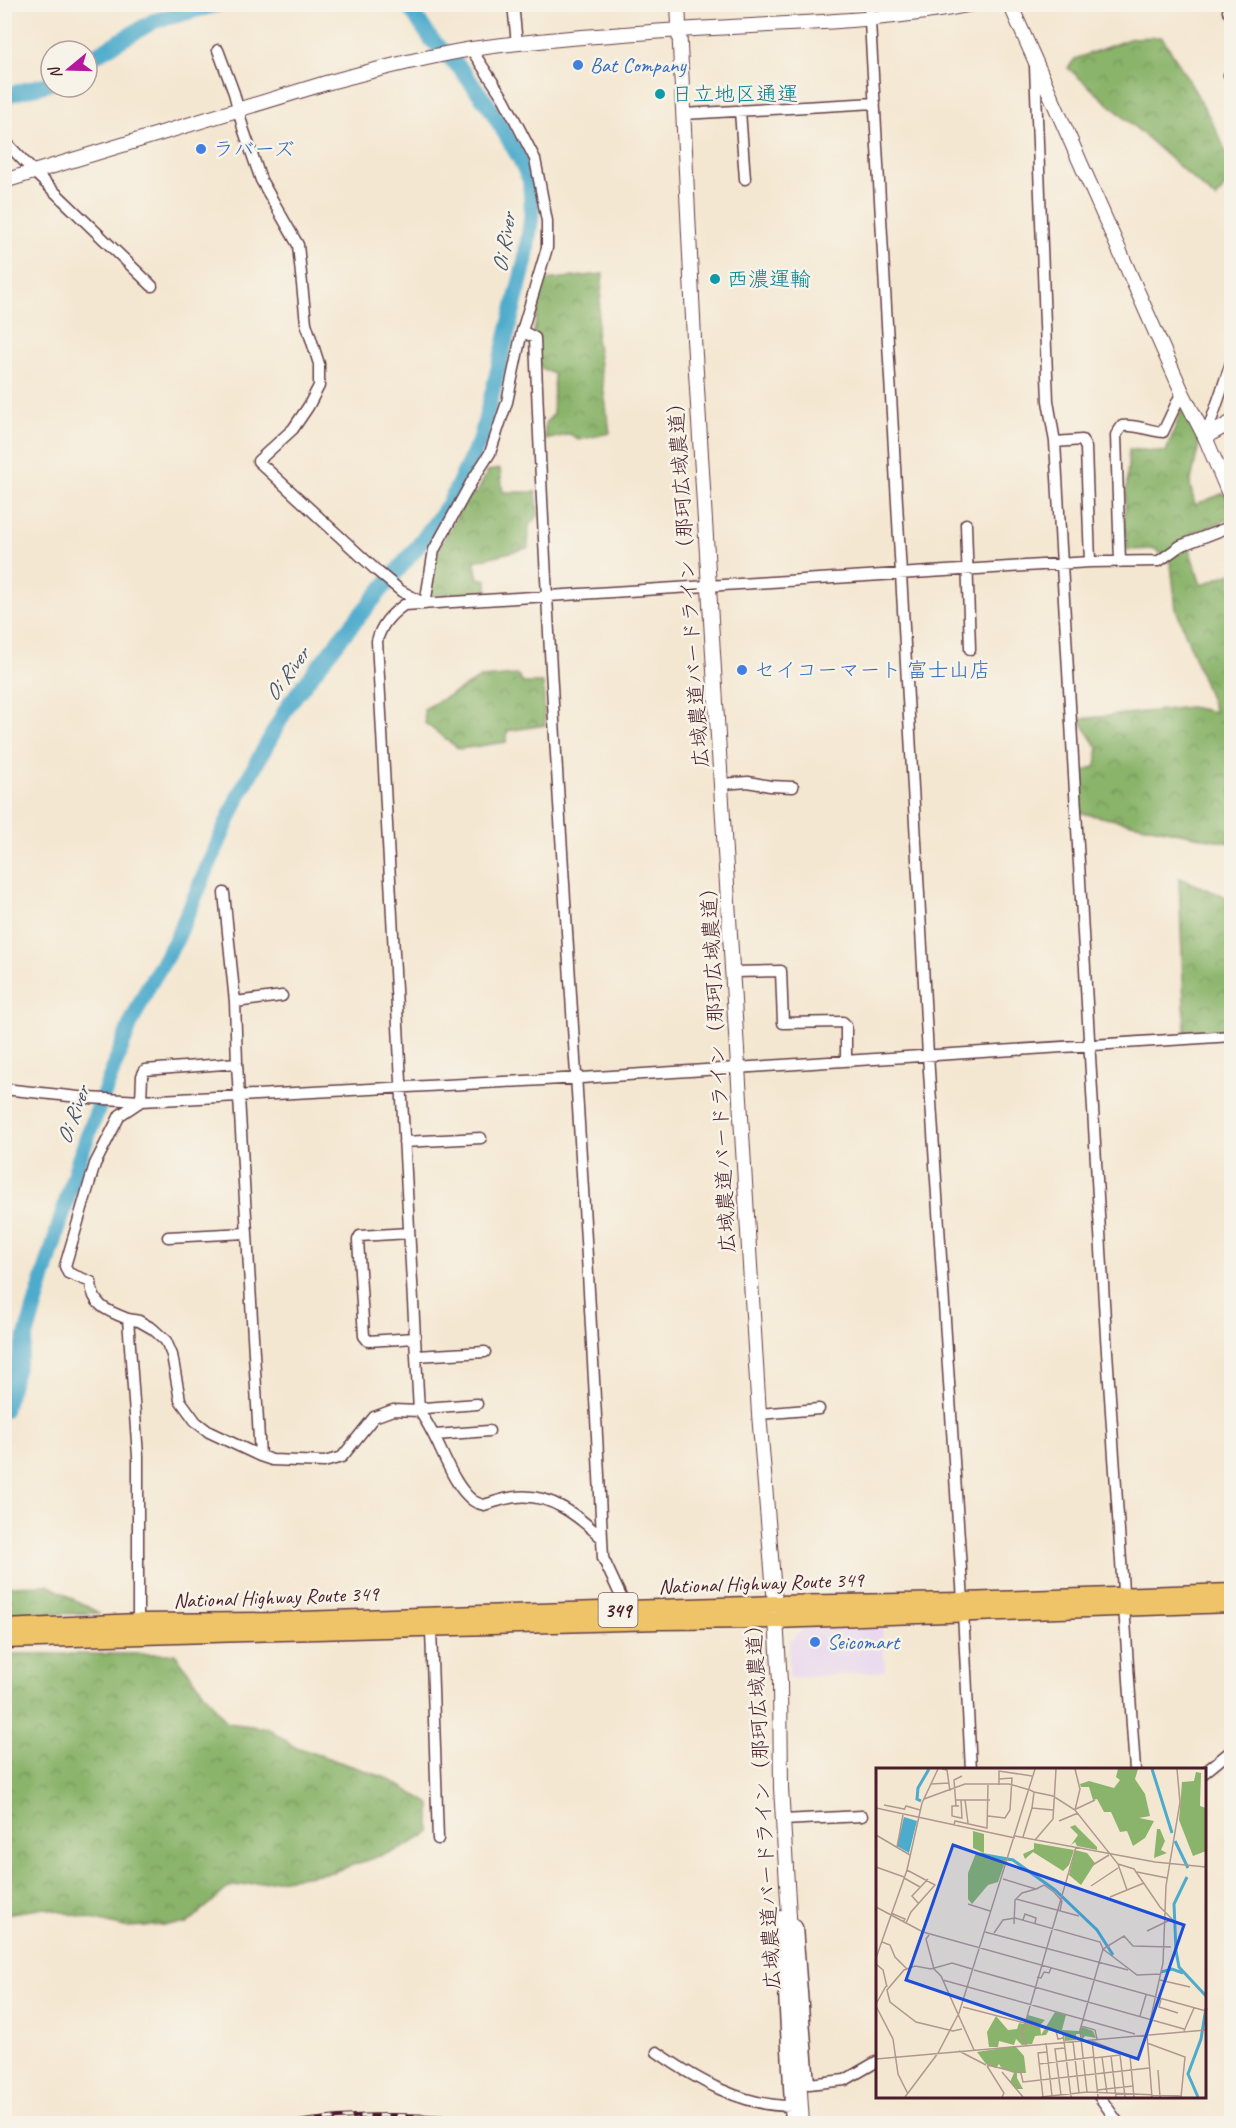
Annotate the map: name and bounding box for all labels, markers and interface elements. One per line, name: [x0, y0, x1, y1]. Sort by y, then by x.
north arrow: [39, 39, 99, 99]
place label: Bat Company: [590, 52, 688, 78]
marker: Bat Company: [571, 58, 585, 72]
text: N: [44, 63, 67, 81]
place label: 日立地区通運: [672, 81, 798, 107]
marker: 日立地区通運: [653, 87, 667, 101]
place label: ラバーズ: [213, 136, 294, 162]
marker: ラバーズ: [194, 142, 208, 156]
water label: Oi River: [486, 209, 523, 275]
place label: 西濃運輸: [727, 266, 811, 292]
marker: 西濃運輸: [708, 272, 722, 286]
street label: 広域農道バードライン（那珂広域農道）: [662, 391, 714, 769]
water label: Oi River: [258, 640, 317, 707]
place label: セイコーマート 富士山店: [754, 657, 991, 683]
marker: セイコーマート 富士山店: [735, 663, 749, 677]
street label: 広域農道バードライン（那珂広域農道）: [695, 876, 741, 1254]
water label: Oi River: [50, 1080, 97, 1148]
street label: National Highway Route 349: [658, 1566, 866, 1600]
street label: National Highway Route 349: [173, 1580, 381, 1614]
road number: 349: [598, 1593, 638, 1627]
street label: 広域農道バードライン（那珂広域農道）: [740, 1613, 786, 1991]
place label: Seicomart: [827, 1629, 901, 1655]
marker: Seicomart: [808, 1635, 822, 1649]
inset map: [876, 1768, 1206, 2098]

